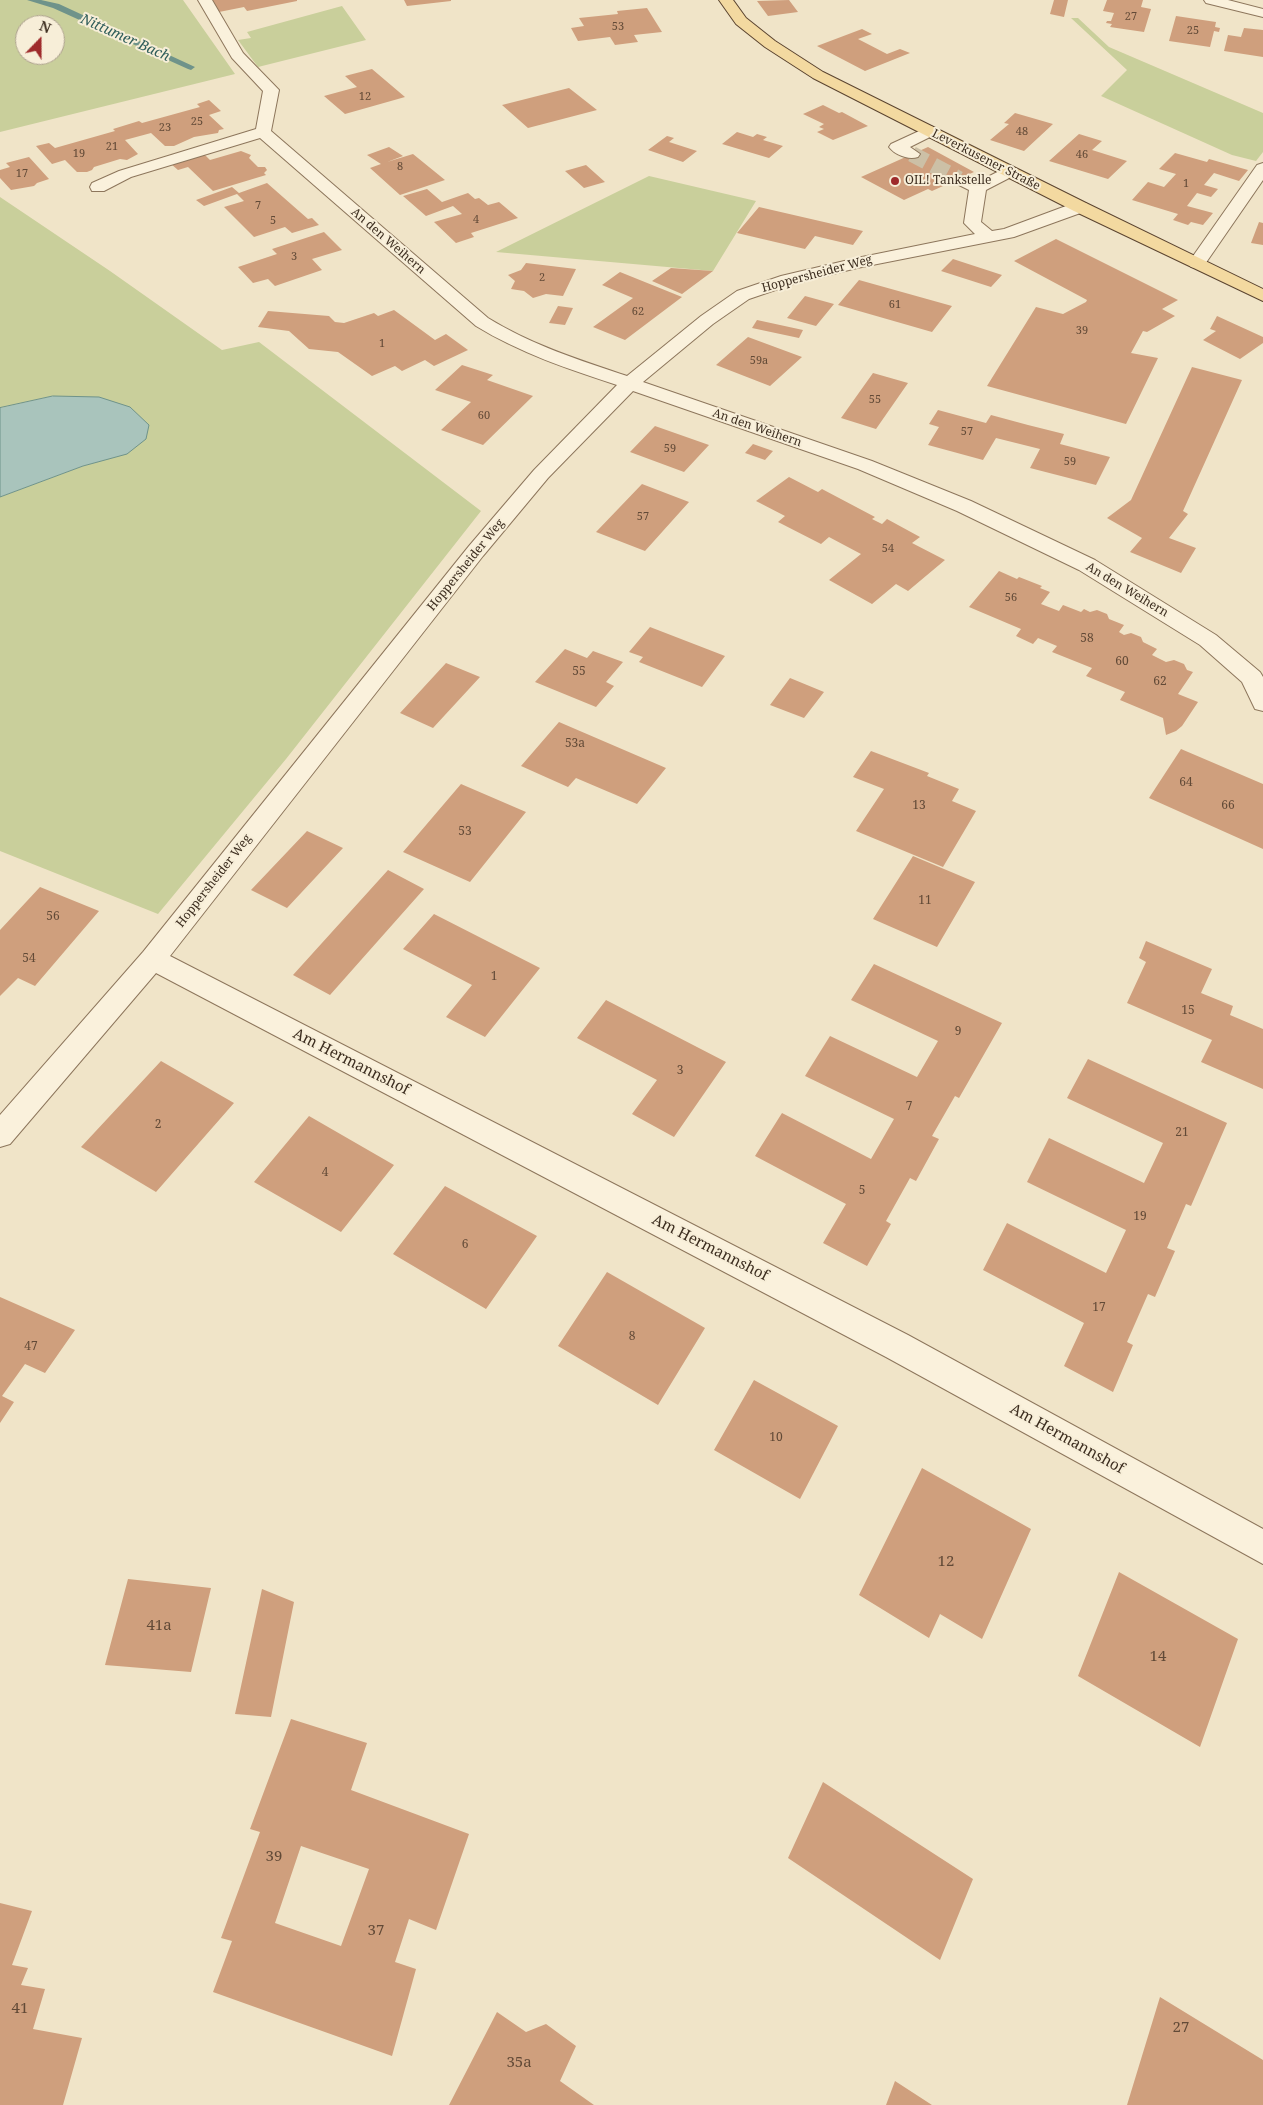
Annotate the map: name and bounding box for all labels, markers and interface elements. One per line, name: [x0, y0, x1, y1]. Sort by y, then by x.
house number: 27: [1125, 10, 1137, 24]
water label: Nittumer Bach: [78, 11, 172, 65]
north arrow: [15, 15, 65, 65]
text: N: [37, 16, 54, 37]
house number: 53: [612, 20, 624, 34]
house number: 25: [1187, 24, 1199, 38]
house number: 12: [359, 90, 371, 104]
house number: 25: [191, 115, 203, 129]
house number: 23: [159, 121, 171, 135]
house number: 48: [1016, 125, 1028, 139]
street label: Leverkusener Straße: [930, 126, 1042, 194]
house number: 21: [106, 140, 118, 154]
house number: 19: [73, 147, 85, 161]
house number: 46: [1076, 148, 1088, 162]
house number: 8: [397, 160, 403, 174]
house number: 17: [16, 167, 28, 181]
place label: OIL! Tankstelle: [905, 174, 991, 188]
marker: OIL! Tankstelle: [889, 175, 901, 187]
house number: 1: [1183, 177, 1189, 191]
house number: 7: [255, 199, 261, 213]
street label: An den Weihern: [348, 205, 428, 277]
house number: 4: [473, 213, 479, 227]
house number: 5: [270, 214, 276, 228]
house number: 3: [291, 250, 297, 264]
street label: Hoppersheider Weg: [760, 252, 874, 296]
house number: 2: [539, 271, 545, 285]
house number: 61: [889, 298, 901, 312]
house number: 62: [632, 305, 644, 319]
house number: 39: [1076, 324, 1088, 338]
house number: 1: [379, 337, 385, 351]
house number: 59a: [750, 354, 768, 368]
house number: 55: [869, 393, 881, 407]
street label: An den Weihern: [710, 406, 804, 450]
house number: 60: [478, 409, 490, 423]
house number: 57: [961, 425, 973, 439]
house number: 59: [664, 442, 676, 456]
house number: 59: [1064, 455, 1076, 469]
house number: 57: [637, 510, 649, 524]
street label: Hoppersheider Weg: [425, 516, 507, 614]
house number: 54: [882, 542, 894, 556]
street label: An den Weihern: [1083, 560, 1171, 620]
house number: 56: [1005, 591, 1017, 605]
house number: 58: [1080, 632, 1094, 646]
house number: 60: [1115, 655, 1129, 669]
house number: 55: [572, 665, 586, 679]
house number: 62: [1153, 675, 1167, 689]
house number: 53a: [565, 737, 585, 751]
house number: 64: [1179, 776, 1193, 790]
house number: 13: [912, 799, 926, 813]
house number: 66: [1221, 799, 1235, 813]
house number: 53: [458, 825, 472, 839]
street label: Hoppersheider Weg: [173, 832, 255, 930]
house number: 11: [918, 894, 932, 908]
house number: 56: [46, 910, 60, 924]
house number: 54: [22, 952, 36, 966]
house number: 1: [491, 970, 497, 984]
house number: 15: [1181, 1004, 1195, 1018]
street label: Am Hermannshof: [290, 1025, 412, 1099]
house number: 9: [955, 1025, 961, 1039]
house number: 3: [677, 1064, 683, 1078]
house number: 7: [906, 1100, 912, 1114]
house number: 2: [155, 1118, 161, 1132]
house number: 21: [1175, 1126, 1189, 1140]
house number: 4: [322, 1166, 328, 1180]
house number: 5: [859, 1184, 865, 1198]
house number: 19: [1133, 1210, 1147, 1224]
street label: Am Hermannshof: [649, 1211, 771, 1285]
house number: 6: [462, 1238, 468, 1252]
house number: 17: [1092, 1301, 1106, 1315]
house number: 8: [629, 1330, 635, 1344]
house number: 47: [24, 1340, 38, 1354]
street label: Am Hermannshof: [1007, 1400, 1127, 1478]
house number: 10: [769, 1431, 783, 1445]
house number: 12: [938, 1553, 954, 1571]
house number: 41a: [146, 1617, 172, 1635]
house number: 14: [1150, 1648, 1166, 1666]
house number: 39: [266, 1848, 282, 1866]
house number: 37: [368, 1922, 384, 1940]
house number: 41: [12, 2000, 28, 2018]
house number: 27: [1173, 2019, 1189, 2037]
house number: 35a: [506, 2054, 532, 2072]

